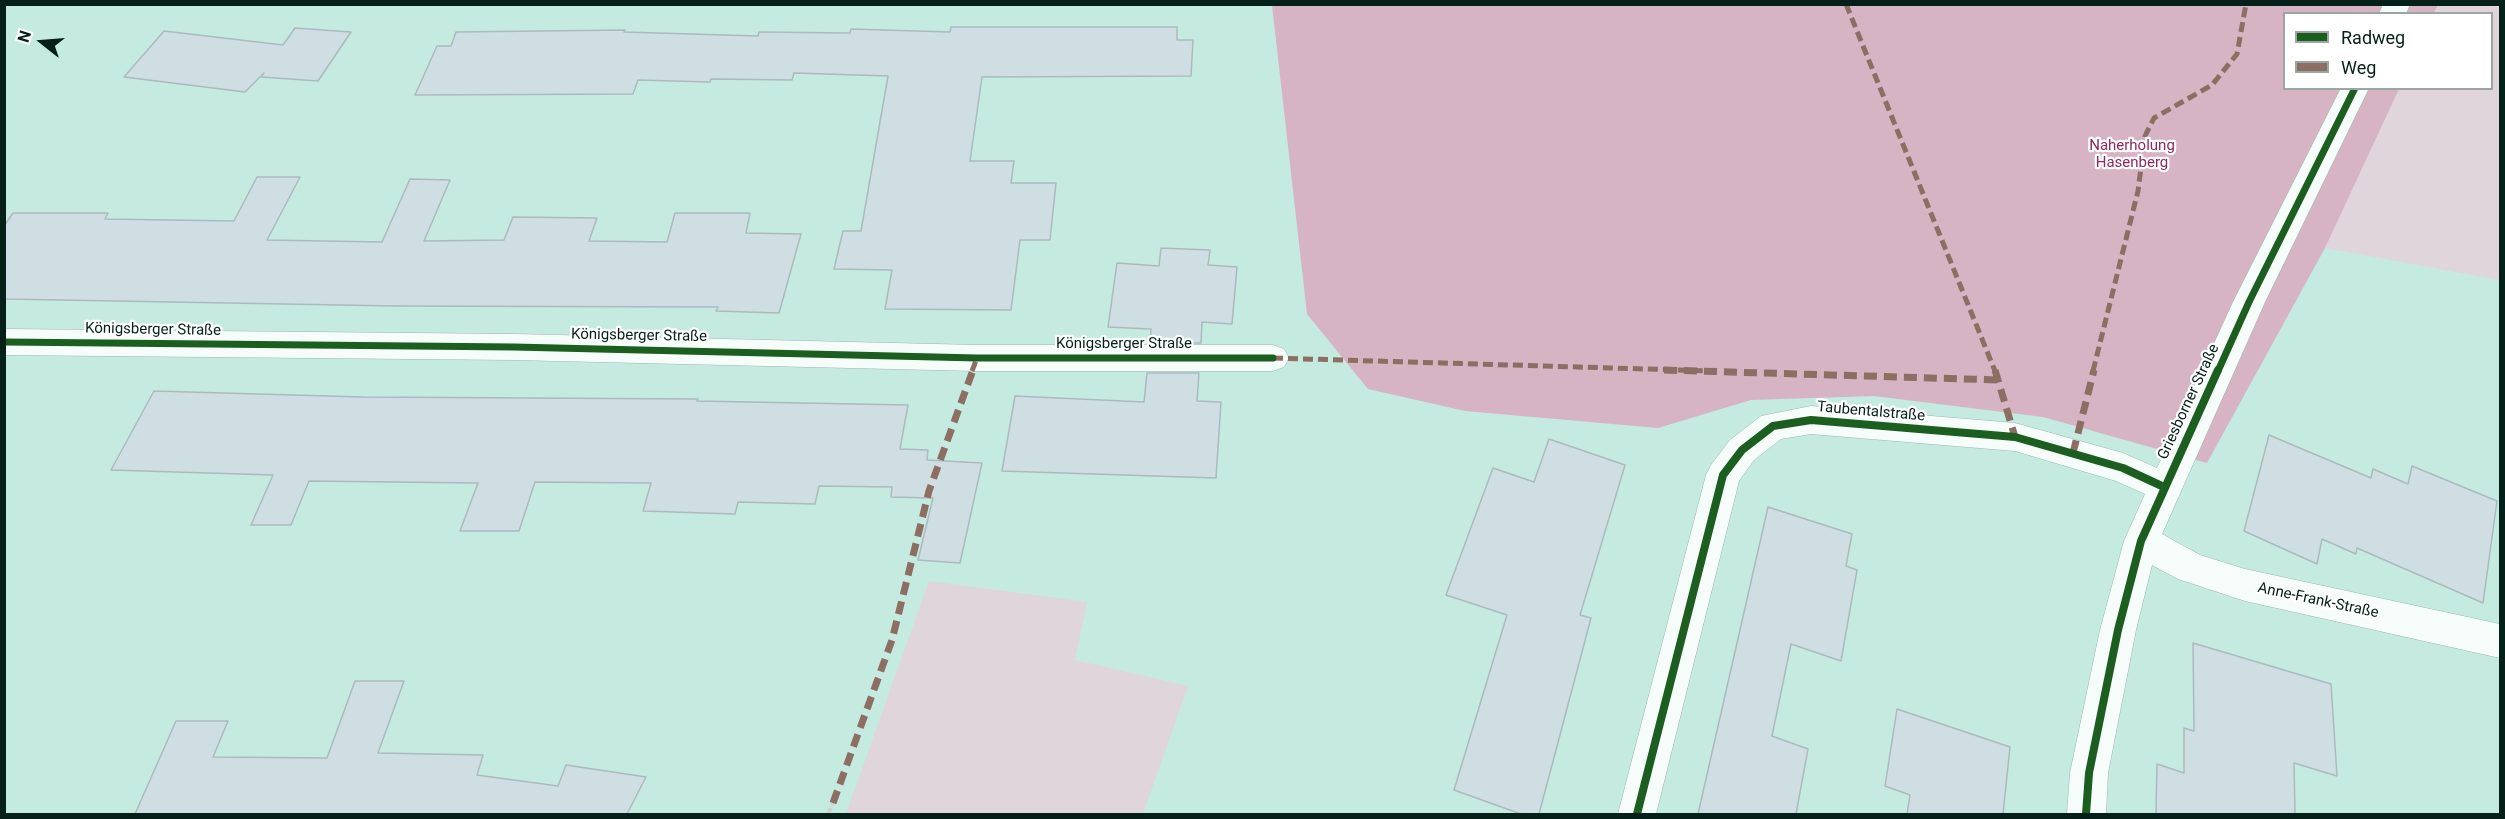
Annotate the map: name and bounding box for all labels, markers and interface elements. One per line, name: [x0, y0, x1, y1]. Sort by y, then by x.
north arrow: [12, 12, 72, 72]
legend: [2283, 12, 2493, 90]
text: Radweg: [2341, 27, 2405, 48]
text: N: [14, 28, 35, 45]
text: Weg: [2341, 57, 2376, 78]
park label: Naherholung Hasenberg: [2089, 137, 2175, 172]
street label: Königsberger Straße: [85, 320, 221, 340]
street label: Königsberger Straße: [571, 326, 707, 346]
street label: Königsberger Straße: [1056, 335, 1192, 353]
street label: Griesborner Straße: [2154, 341, 2224, 463]
street label: Taubentalstraße: [1816, 398, 1926, 426]
street label: Anne-Frank-Straße: [2256, 579, 2380, 623]

